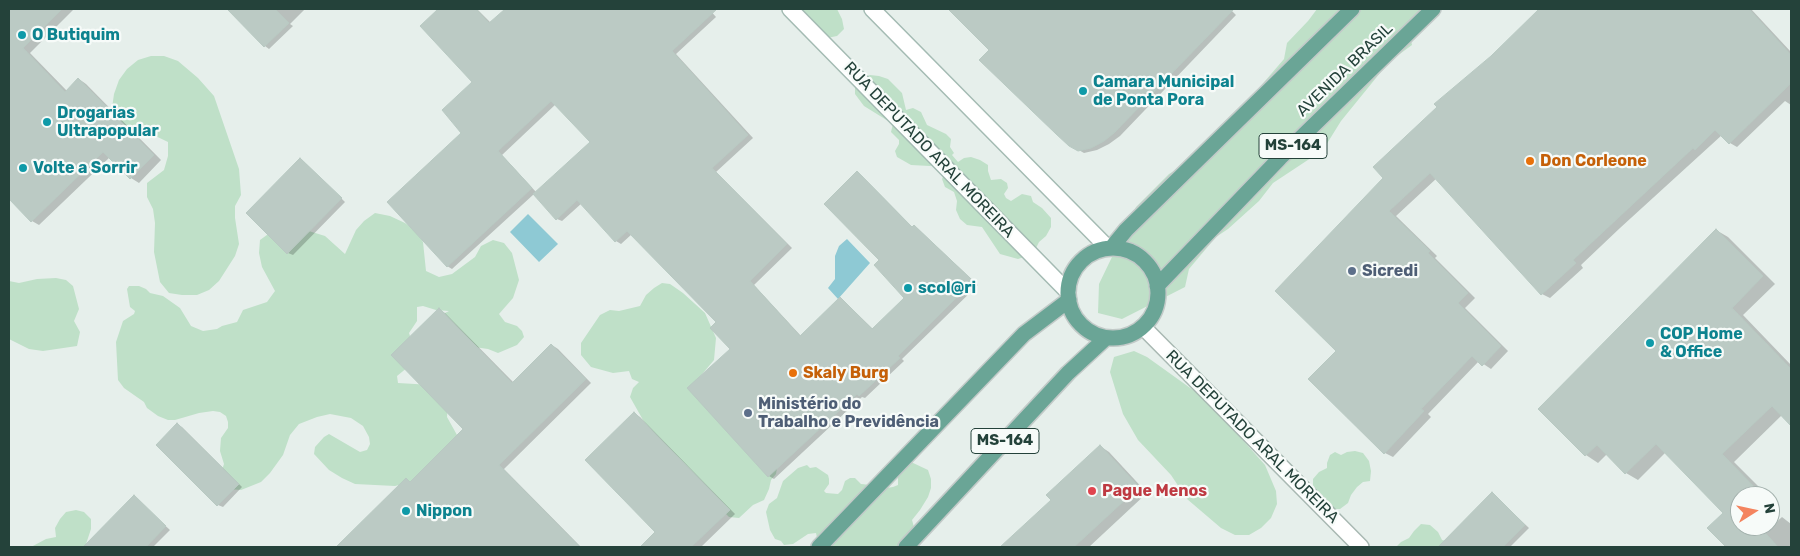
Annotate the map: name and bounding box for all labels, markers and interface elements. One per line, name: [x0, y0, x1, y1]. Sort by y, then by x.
street label: AVENIDA BRASIL: [1293, 19, 1397, 121]
place label: O Butiquim: [32, 25, 120, 45]
marker: O Butiquim: [16, 29, 28, 41]
street label: RUA DEPUTADO ARAL MOREIRA: [840, 58, 1018, 242]
place label: Camara Municipal de Ponta Pora: [1093, 72, 1234, 110]
marker: Camara Municipal de Ponta Pora: [1077, 85, 1089, 97]
place label: Drogarias Ultrapopular: [57, 103, 159, 141]
marker: Drogarias Ultrapopular: [41, 116, 53, 128]
road number: MS-164: [1259, 134, 1327, 158]
place label: Don Corleone: [1540, 151, 1647, 171]
marker: Don Corleone: [1524, 155, 1536, 167]
place label: Volte a Sorrir: [33, 158, 138, 178]
marker: Volte a Sorrir: [17, 162, 29, 174]
place label: Sicredi: [1362, 261, 1418, 281]
marker: Sicredi: [1346, 265, 1358, 277]
place label: scol@ri: [918, 278, 976, 298]
marker: scol@ri: [902, 282, 914, 294]
place label: COP Home & Office: [1660, 324, 1743, 362]
marker: COP Home & Office: [1644, 337, 1656, 349]
street label: RUA DEPUTADO ARAL MOREIRA: [1161, 346, 1343, 528]
place label: Skaly Burg: [803, 363, 889, 383]
marker: Skaly Burg: [787, 367, 799, 379]
place label: Ministério do Trabalho e Previdência: [758, 394, 939, 432]
marker: Ministério do Trabalho e Previdência: [742, 407, 754, 419]
road number: MS-164: [971, 428, 1039, 454]
place label: Pague Menos: [1102, 481, 1207, 501]
marker: Pague Menos: [1086, 485, 1098, 497]
north arrow: [1730, 486, 1780, 536]
place label: Nippon: [416, 501, 472, 521]
text: N: [1760, 502, 1779, 515]
marker: Nippon: [400, 505, 412, 517]

